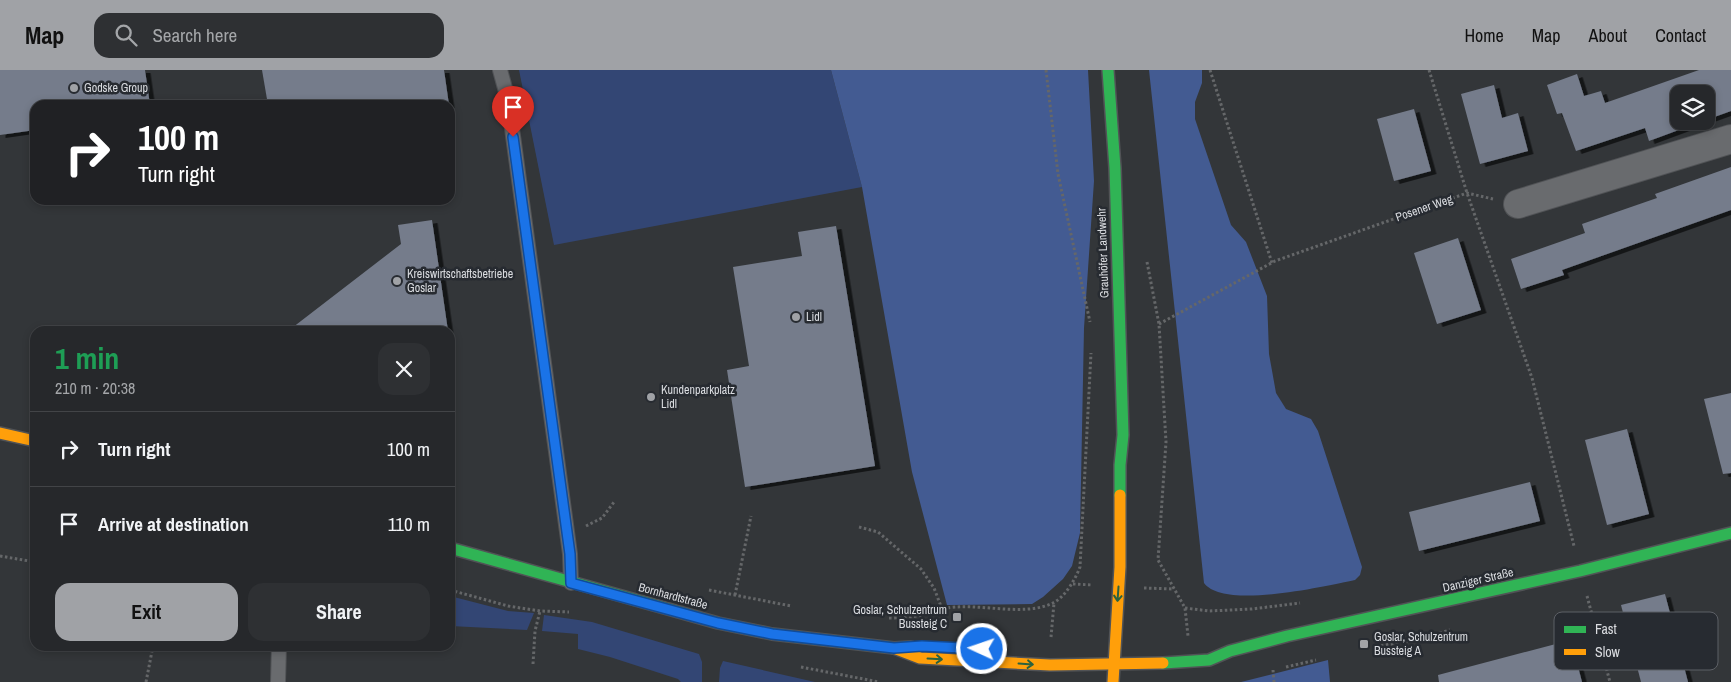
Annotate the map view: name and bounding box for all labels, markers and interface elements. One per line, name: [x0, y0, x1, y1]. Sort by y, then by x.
search box: [94, 13, 444, 58]
text: Map: [25, 19, 64, 51]
icon: search: [112, 21, 140, 49]
text: Search here: [152, 22, 237, 48]
text: Home: [1464, 23, 1504, 48]
text: Map: [1532, 23, 1561, 48]
text: About: [1589, 23, 1627, 48]
text: Contact: [1655, 23, 1706, 48]
place label: Godske Group: [84, 80, 148, 96]
marker: Godske Group: [68, 82, 80, 94]
map controls: [1670, 85, 1715, 130]
button: layers: [1670, 85, 1715, 130]
pin: [492, 86, 534, 137]
icon: arrive: [499, 93, 527, 121]
text: 100 m: [138, 114, 219, 161]
icon: right: [55, 120, 120, 185]
text: Turn right: [138, 159, 215, 189]
street label: Posener Weg: [1393, 191, 1455, 225]
street label: Grauhöfer Landwehr: [1093, 207, 1113, 298]
place label: Kreiswirtschaftsbetriebe Goslar: [407, 266, 513, 296]
marker: Kreiswirtschaftsbetriebe Goslar: [391, 275, 403, 287]
place label: Lidl: [806, 309, 822, 325]
marker: Lidl: [790, 311, 802, 323]
text: 1 min: [55, 338, 119, 378]
button: close: [378, 343, 430, 395]
text: 210 m · 20:38: [55, 377, 135, 399]
place label: Kundenparkplatz Lidl: [661, 382, 735, 412]
marker: Kundenparkplatz Lidl: [645, 391, 657, 403]
icon: right: [55, 435, 83, 463]
text: Turn right: [98, 436, 170, 462]
text: 100 m: [387, 436, 430, 462]
icon: arrive: [55, 510, 83, 538]
text: Arrive at destination: [98, 511, 249, 537]
text: 110 m: [388, 511, 430, 537]
street label: Danziger Straße: [1441, 564, 1515, 596]
street label: Bornhardtstraße: [637, 579, 709, 613]
button: Exit: [55, 583, 238, 641]
button: Share: [248, 583, 430, 641]
one-way arrow: [1114, 586, 1123, 602]
place label: Goslar, Schulzentrum Bussteig C: [853, 602, 947, 632]
marker: Goslar, Schulzentrum Bussteig C: [951, 611, 963, 623]
legend: [1554, 612, 1718, 670]
text: Fast: [1595, 620, 1617, 638]
position arrow: [955, 622, 1007, 674]
place label: Goslar, Schulzentrum Bussteig A: [1374, 629, 1468, 659]
marker: Goslar, Schulzentrum Bussteig A: [1358, 638, 1370, 650]
text: Slow: [1595, 643, 1621, 661]
one-way arrow: [927, 654, 943, 663]
one-way arrow: [1018, 659, 1034, 668]

